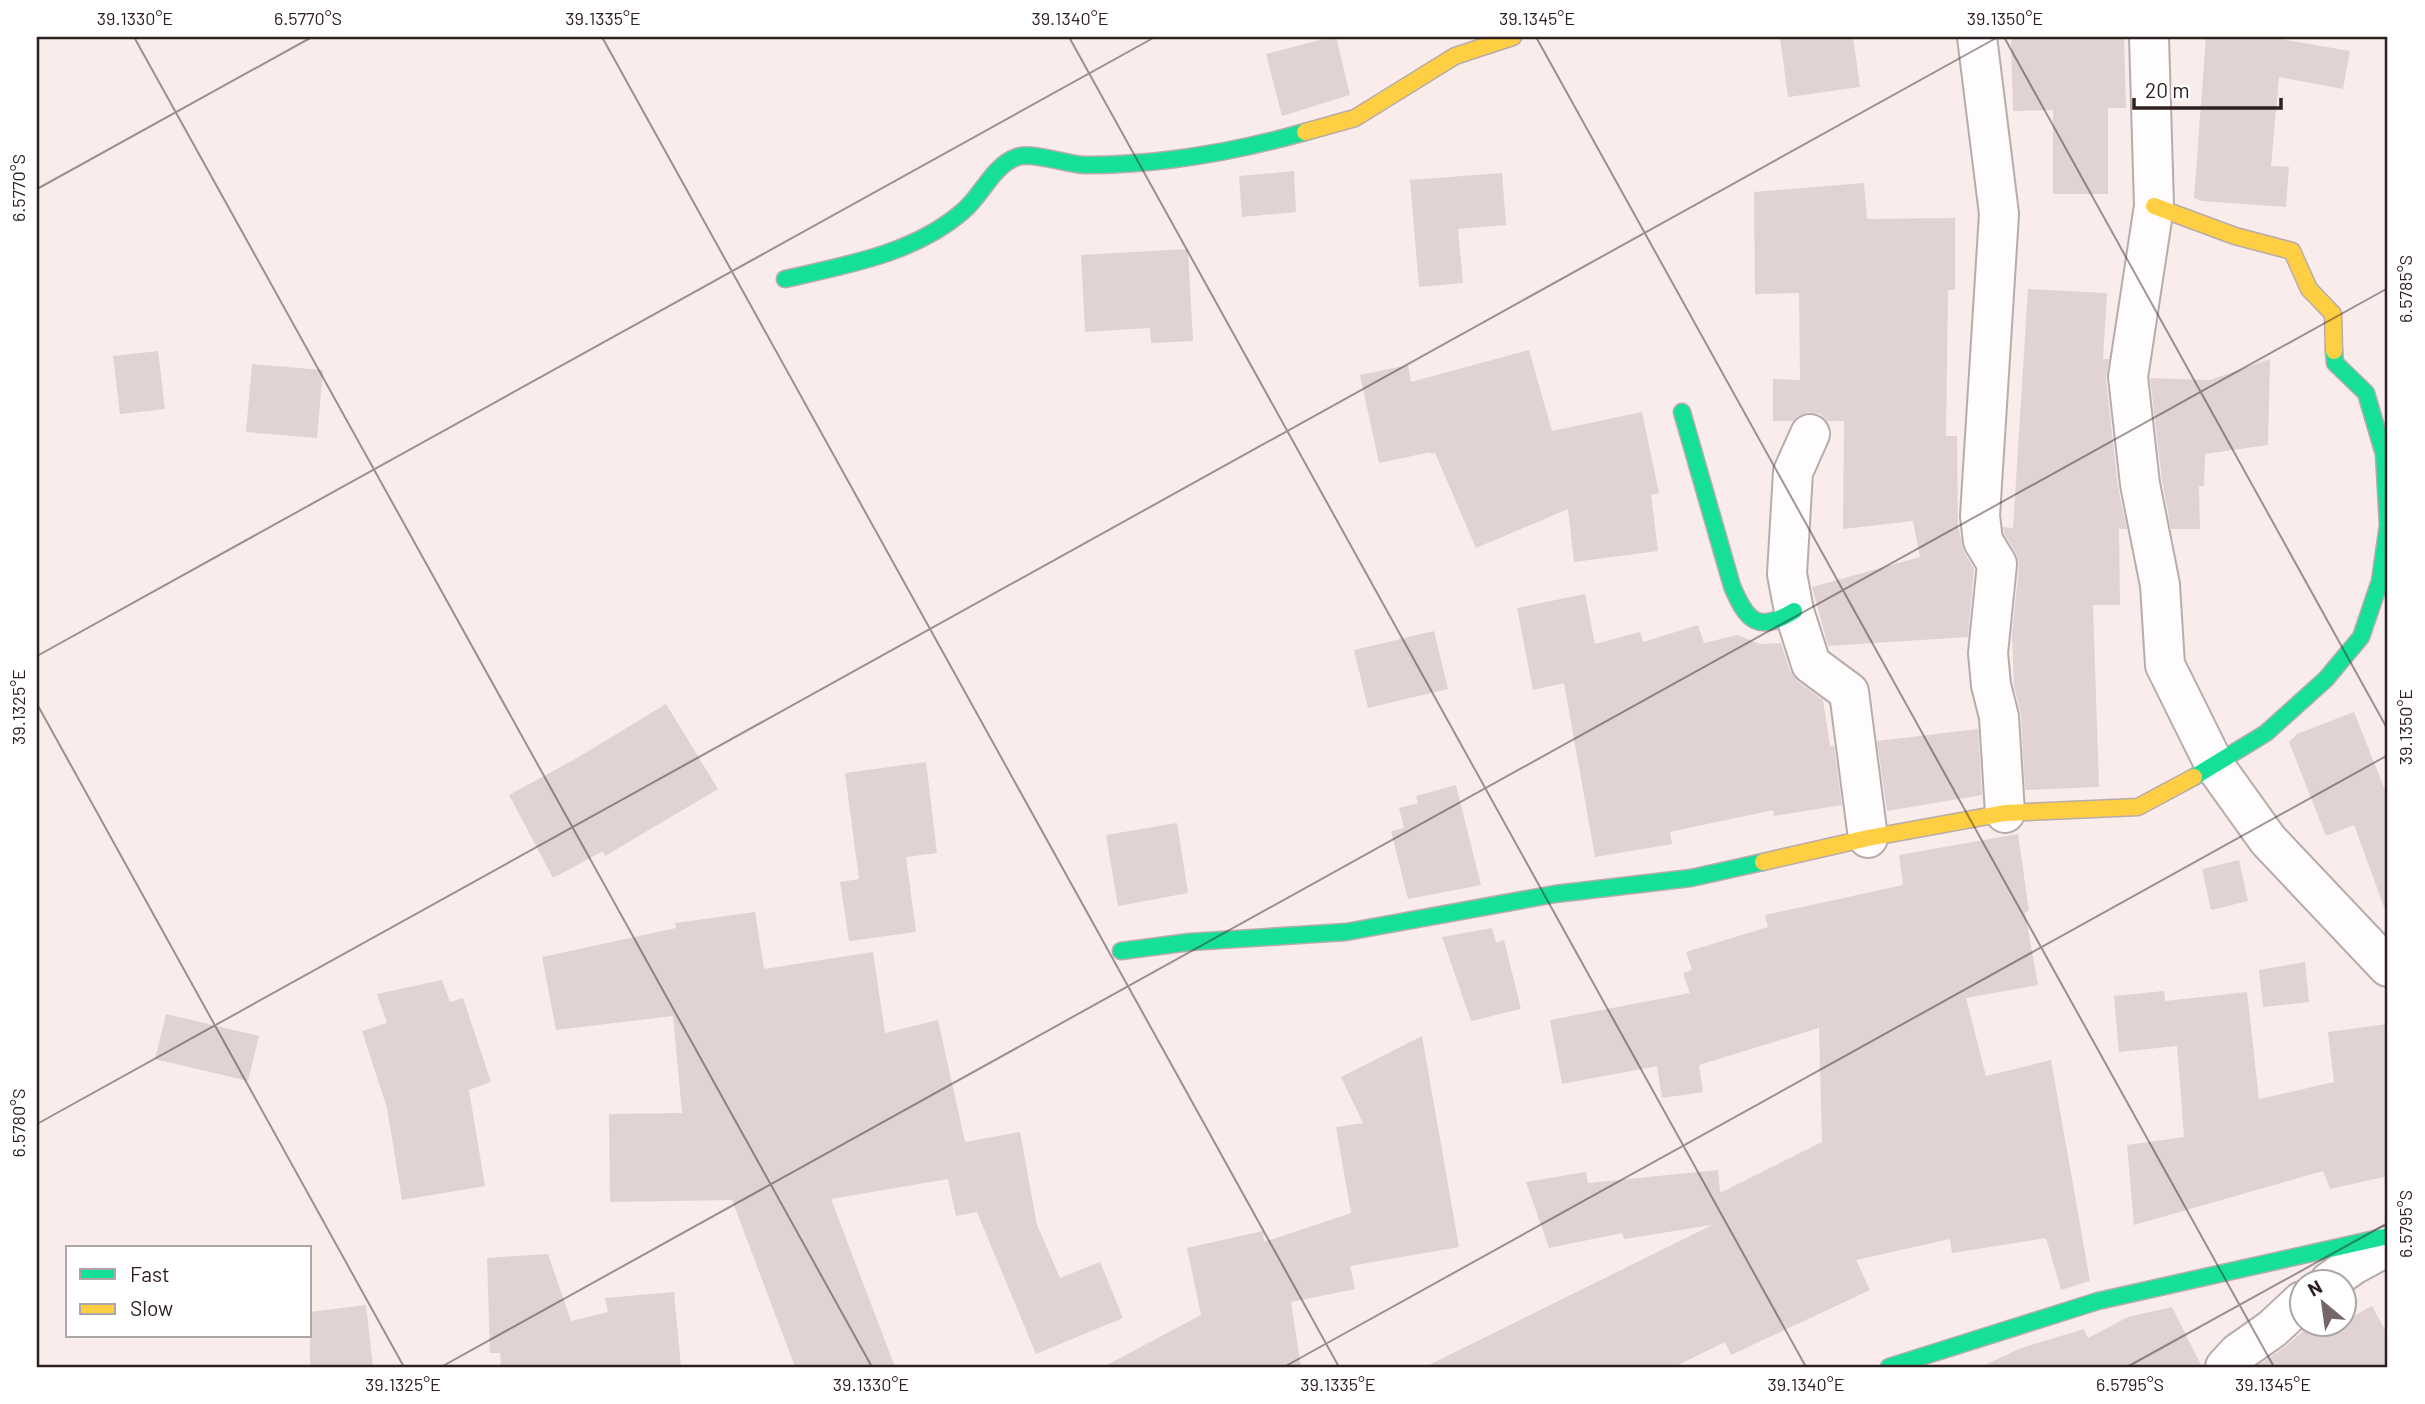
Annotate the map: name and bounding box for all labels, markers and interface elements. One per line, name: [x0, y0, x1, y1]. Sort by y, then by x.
text: 39.1330°E: [97, 7, 173, 29]
text: 6.5770°S: [274, 7, 342, 29]
text: 39.1335°E: [565, 7, 641, 29]
text: 39.1340°E: [1031, 7, 1109, 29]
text: 39.1345°E: [1499, 7, 1575, 29]
text: 39.1350°E: [1967, 7, 2043, 29]
scale bar: [2134, 66, 2282, 110]
text: 20 m: [2145, 77, 2190, 102]
text: 6.5770°S: [7, 154, 29, 222]
text: 6.5785°S: [2394, 255, 2416, 323]
text: 39.1325°E: [7, 669, 29, 745]
text: 39.1350°E: [2394, 689, 2416, 765]
text: 6.5780°S: [7, 1089, 29, 1157]
text: 6.5795°S: [2394, 1190, 2416, 1258]
legend: [66, 1246, 312, 1338]
text: Fast: [130, 1261, 170, 1286]
north arrow: [2288, 1268, 2358, 1338]
text: N: [2303, 1275, 2326, 1301]
text: Slow: [130, 1295, 173, 1320]
text: 39.1325°E: [365, 1373, 441, 1395]
text: 39.1330°E: [833, 1373, 909, 1395]
text: 39.1335°E: [1300, 1373, 1376, 1395]
text: 39.1340°E: [1767, 1373, 1845, 1395]
text: 6.5795°S: [2096, 1373, 2164, 1395]
text: 39.1345°E: [2235, 1373, 2311, 1395]

